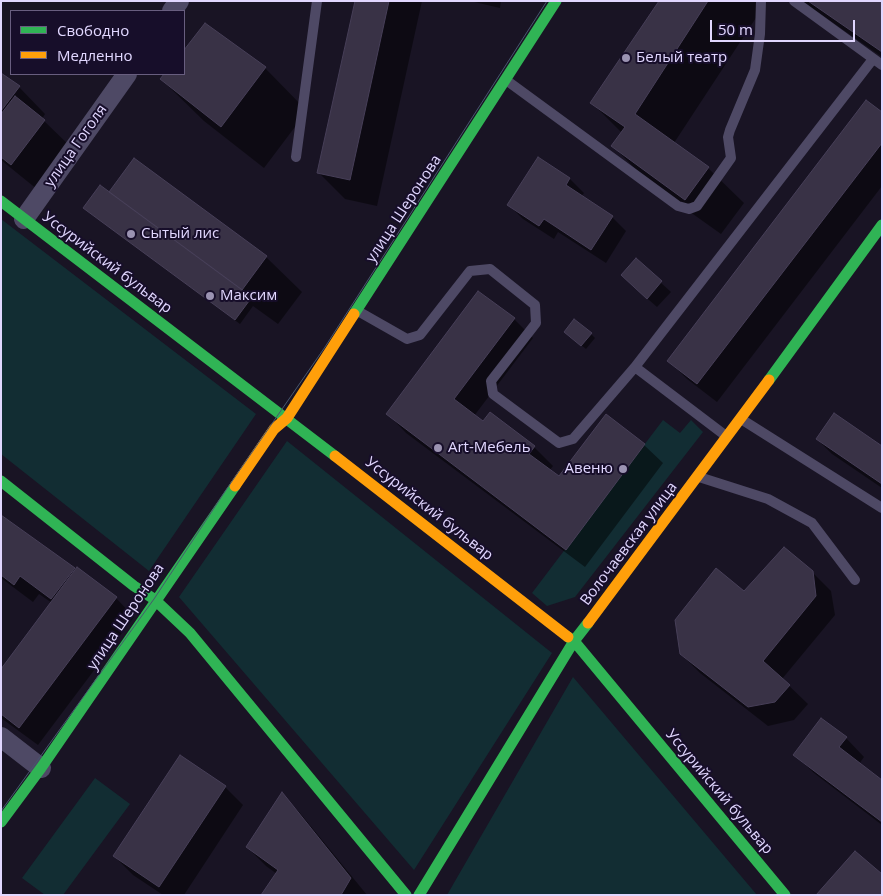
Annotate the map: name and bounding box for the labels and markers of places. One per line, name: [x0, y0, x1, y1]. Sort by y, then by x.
place label: Белый театр: [636, 49, 727, 67]
marker: Белый театр: [620, 52, 632, 64]
place label: Сытый лис: [141, 225, 219, 243]
marker: Сытый лис: [125, 228, 137, 240]
place label: Максим: [220, 287, 277, 305]
marker: Максим: [204, 290, 216, 302]
place label: Art-Мебель: [448, 439, 530, 457]
marker: Art-Мебель: [432, 442, 444, 454]
place label: Авеню: [565, 460, 613, 478]
marker: Авеню: [617, 463, 629, 475]

